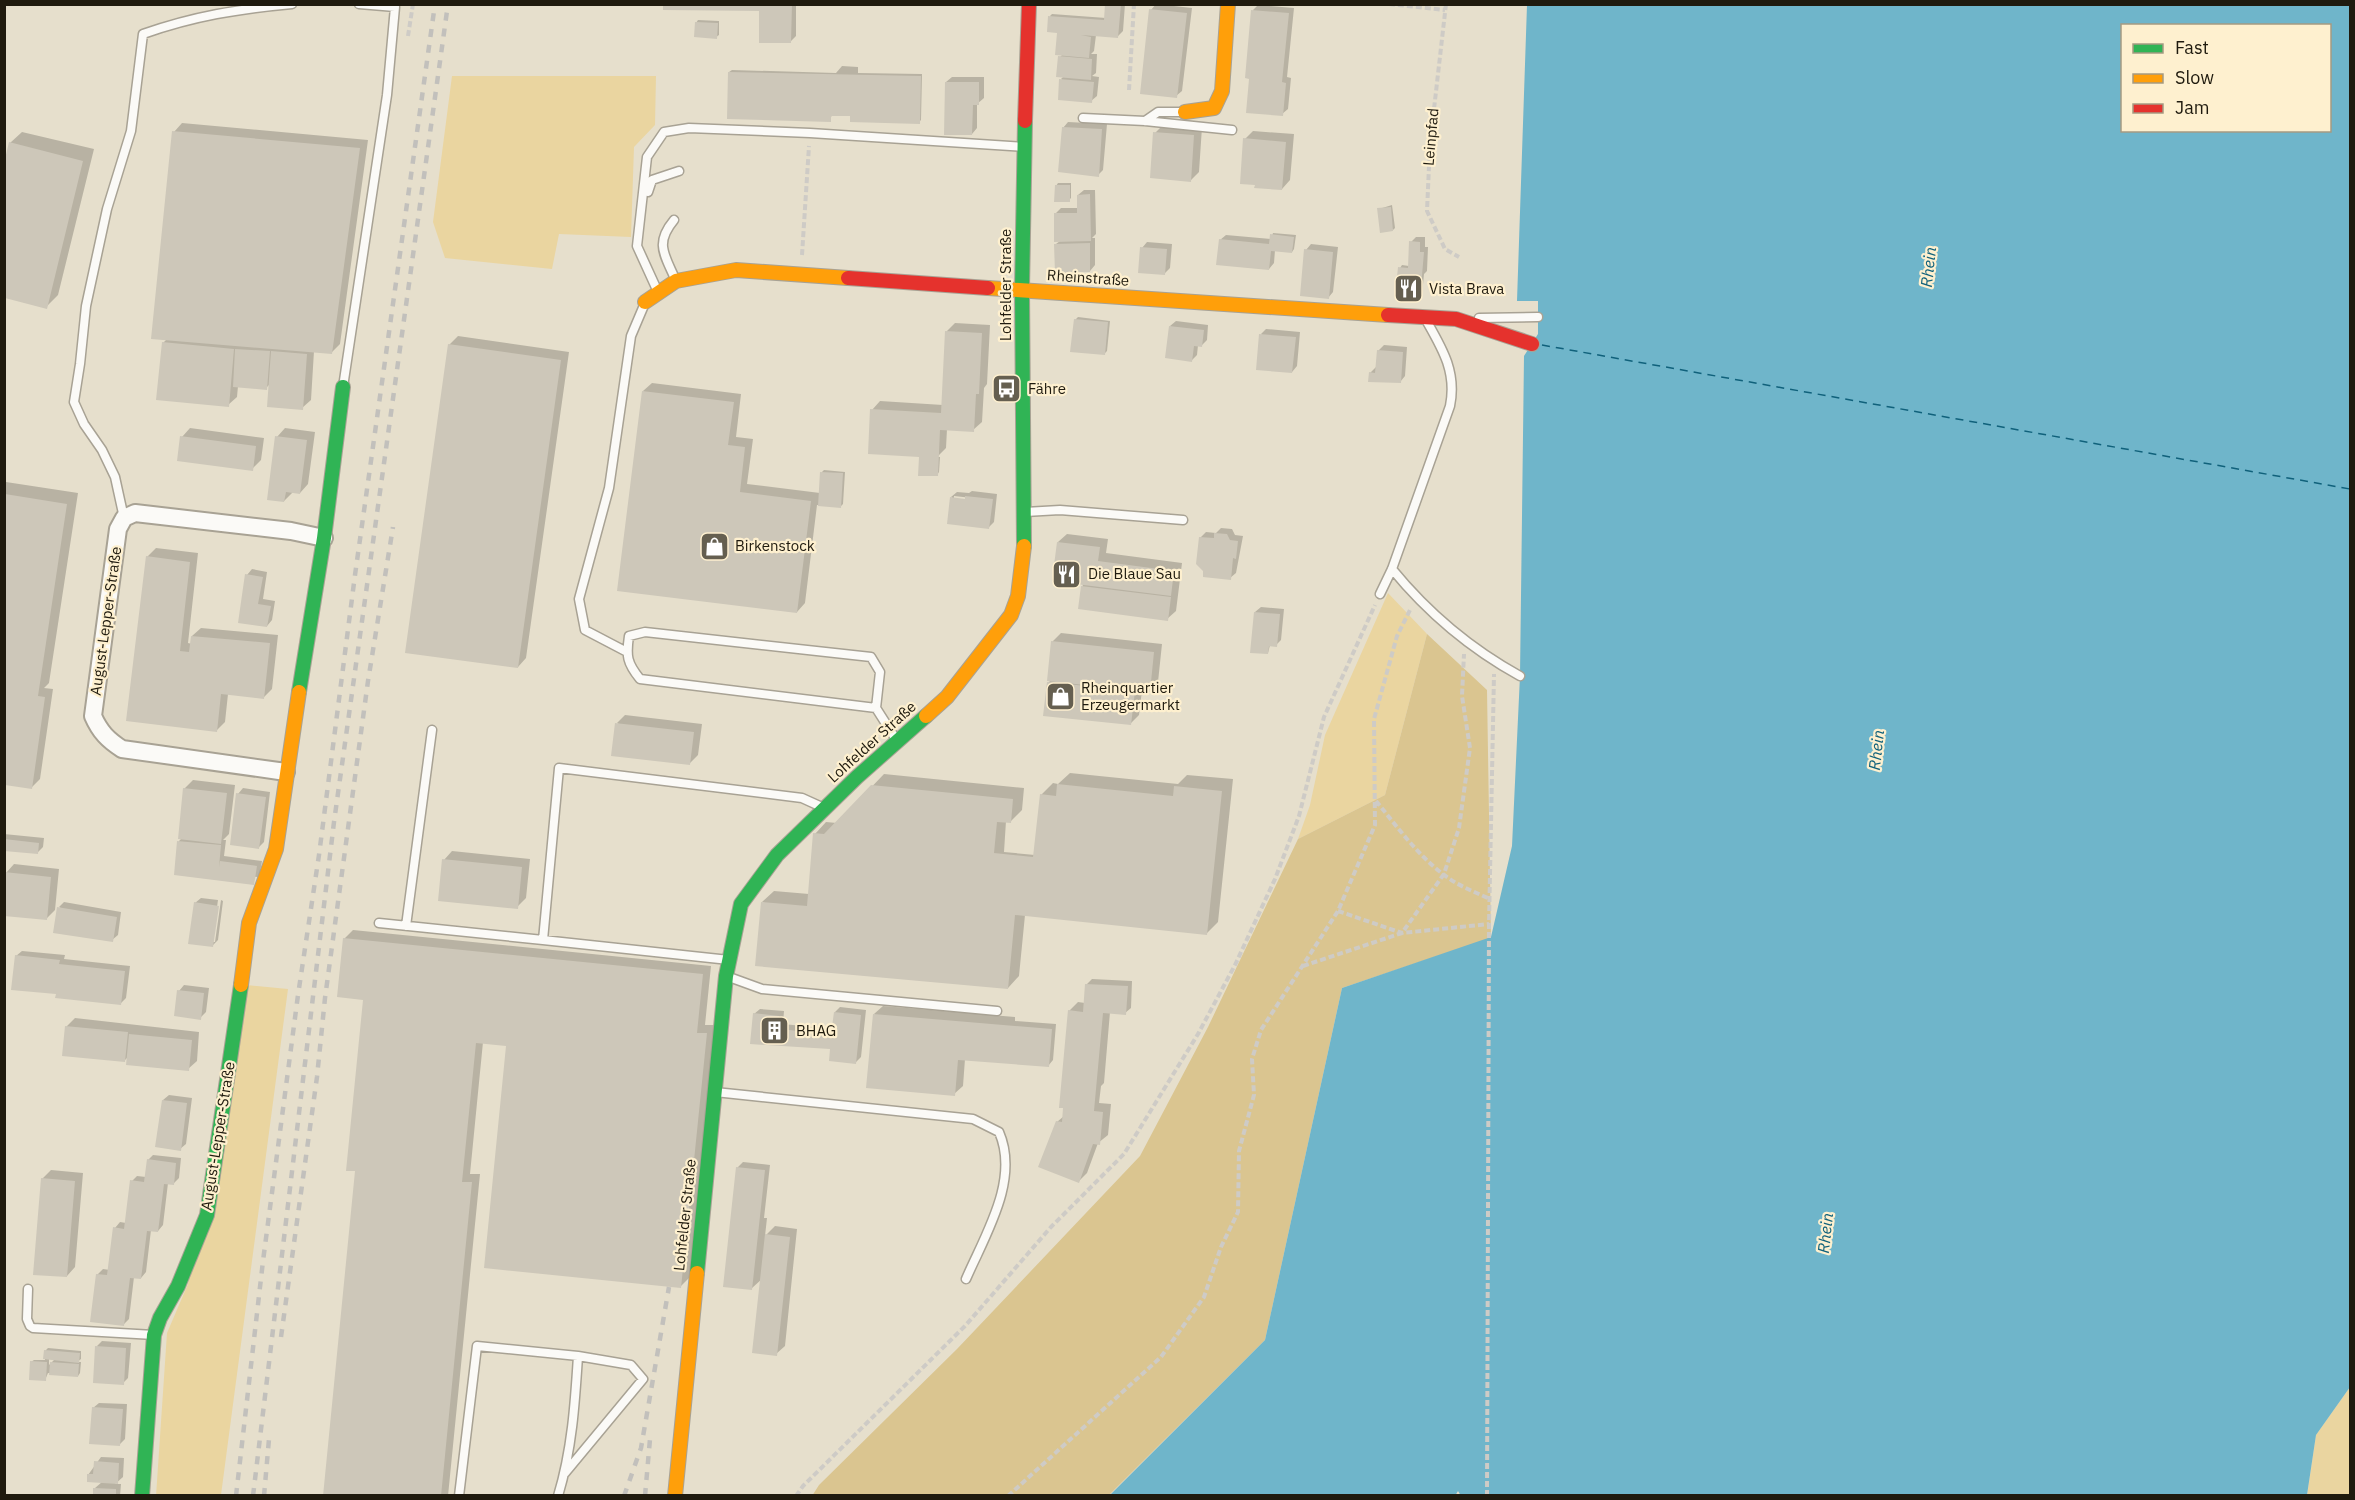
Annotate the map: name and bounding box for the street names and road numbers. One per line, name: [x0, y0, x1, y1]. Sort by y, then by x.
street label: Leinpfad: [1419, 107, 1442, 167]
street label: Lohfelder Straße: [996, 229, 1015, 341]
street label: Rheinstraße: [1046, 265, 1130, 290]
street label: August-Lepper-Straße: [86, 545, 125, 697]
street label: Lohfelder Straße: [823, 697, 920, 786]
street label: August-Lepper-Straße: [196, 1060, 239, 1212]
street label: Lohfelder Straße: [669, 1158, 700, 1272]

